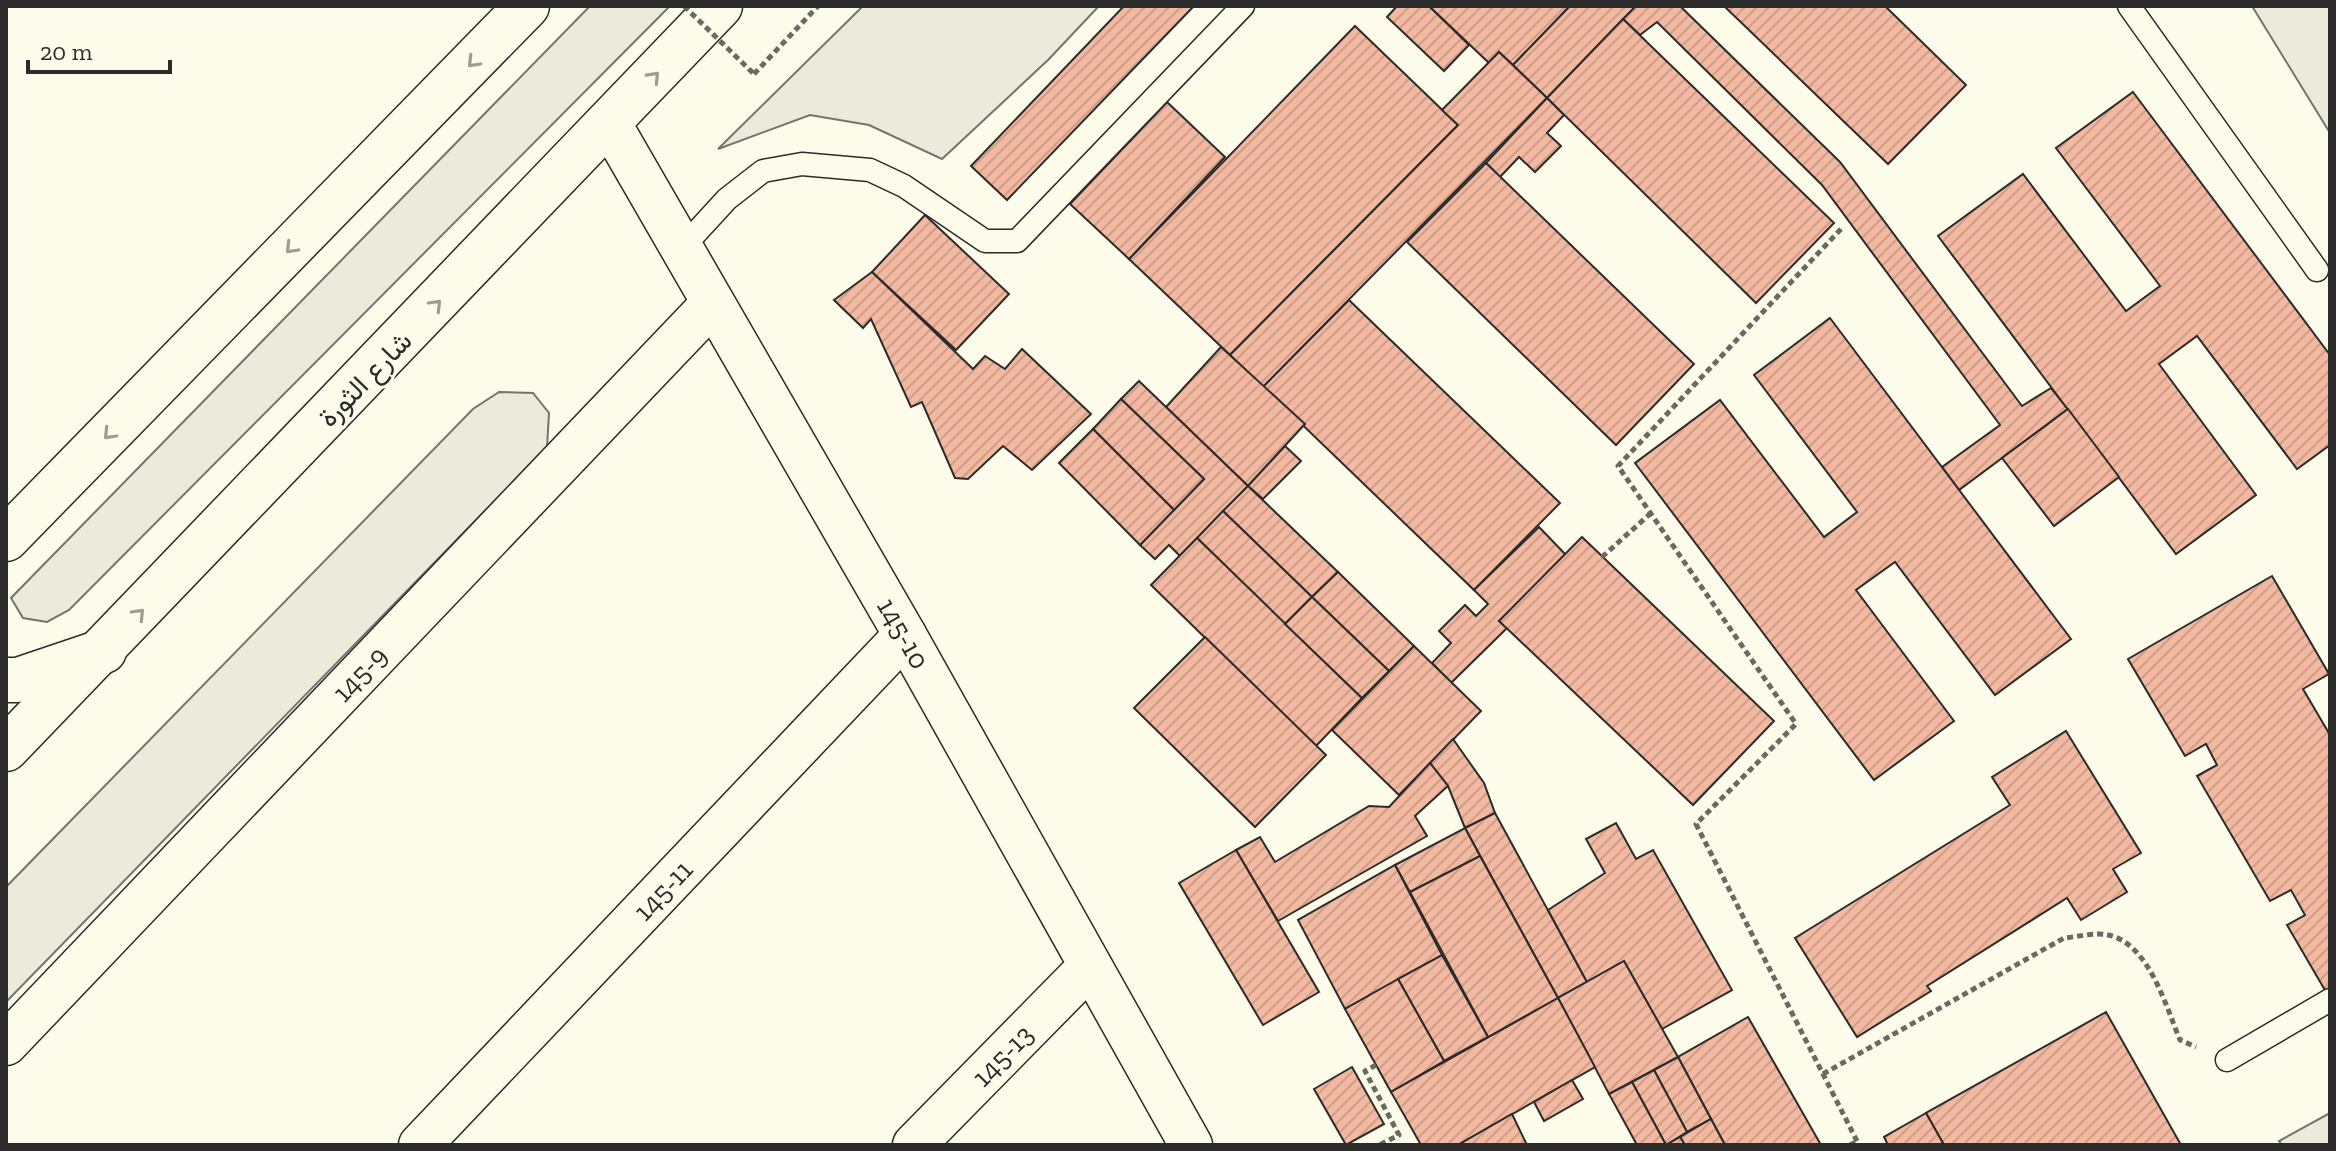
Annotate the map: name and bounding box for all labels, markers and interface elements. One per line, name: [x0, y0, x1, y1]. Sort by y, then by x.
scale bar: [28, 24, 170, 74]
text: 20 m: [40, 37, 93, 66]
one-way arrow: [467, 53, 482, 67]
one-way arrow: [645, 71, 659, 86]
one-way arrow: [286, 239, 300, 253]
one-way arrow: [427, 300, 441, 314]
street label: شارع الثورة: [311, 324, 420, 435]
one-way arrow: [104, 424, 118, 439]
street label: 145-10: [871, 592, 937, 674]
one-way arrow: [130, 609, 144, 623]
street label: 145-9: [325, 639, 394, 708]
street label: 145-11: [626, 853, 699, 927]
street label: 145-13: [965, 1017, 1040, 1093]

